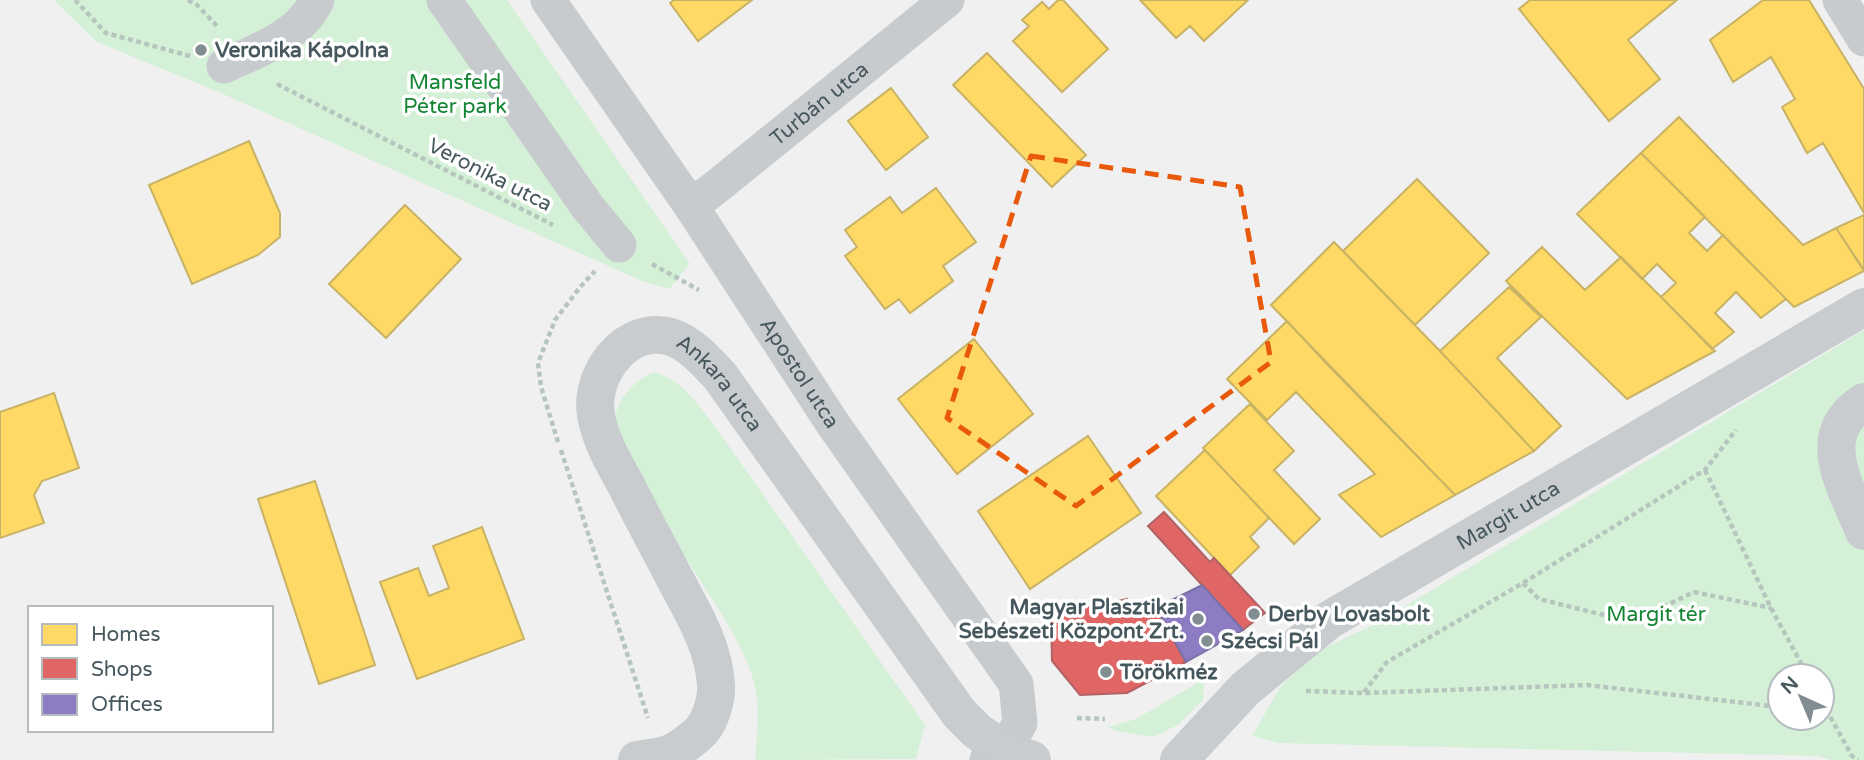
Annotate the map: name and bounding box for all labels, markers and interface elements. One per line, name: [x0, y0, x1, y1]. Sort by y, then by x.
place label: Veronika Kápolna: [215, 38, 389, 63]
marker: Veronika Kápolna: [193, 42, 209, 58]
street label: Turbán utca: [765, 56, 873, 151]
park label: Mansfeld Péter park: [403, 70, 507, 119]
street label: Veronika utca: [424, 133, 556, 217]
street label: Apostol utca: [755, 313, 845, 433]
street label: Ankara utca: [672, 329, 768, 436]
street label: Margit utca: [1452, 475, 1564, 555]
place label: Magyar Plasztikai Sebészeti Központ Zrt.: [959, 595, 1184, 644]
place label: Derby Lovasbolt: [1268, 602, 1430, 627]
park label: Margit tér: [1606, 602, 1706, 627]
legend: [28, 606, 273, 732]
marker: Derby Lovasbolt: [1246, 606, 1262, 622]
marker: Magyar Plasztikai Sebészeti Központ Zrt.: [1190, 611, 1206, 627]
text: Homes: [91, 622, 161, 647]
place label: Szécsi Pál: [1221, 629, 1319, 654]
marker: Szécsi Pál: [1199, 633, 1215, 649]
text: Shops: [91, 657, 153, 682]
place label: Törökméz: [1119, 660, 1218, 685]
north arrow: [1766, 662, 1836, 732]
marker: Törökméz: [1098, 664, 1114, 680]
text: N: [1777, 672, 1803, 699]
text: Offices: [91, 692, 163, 717]

